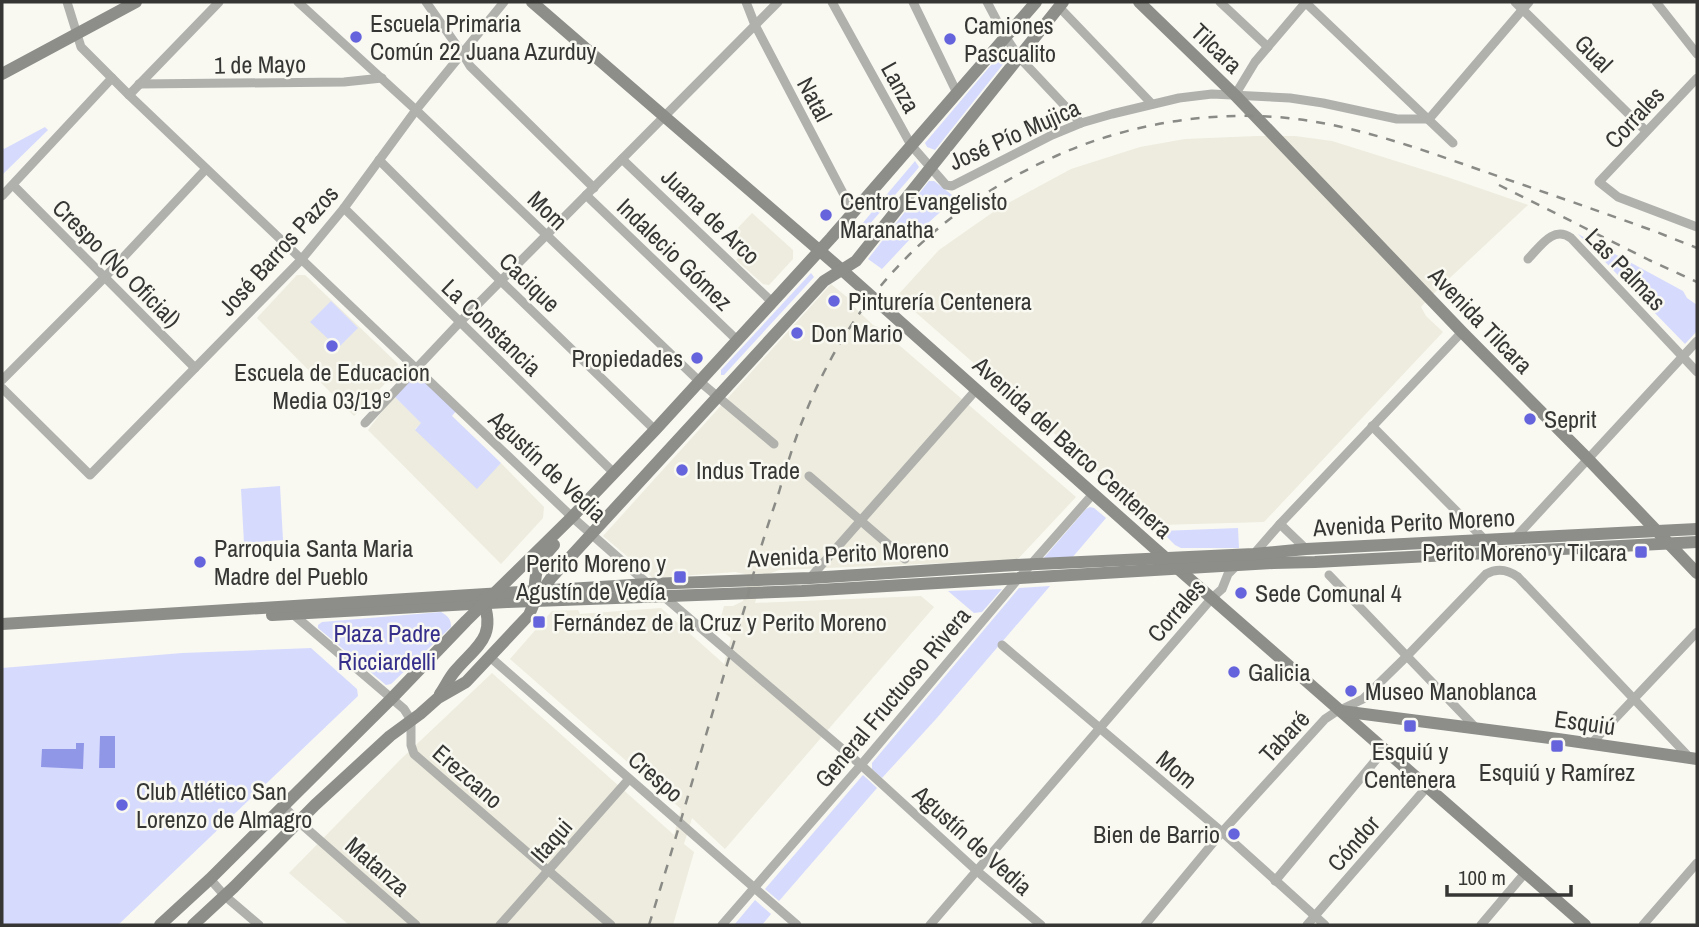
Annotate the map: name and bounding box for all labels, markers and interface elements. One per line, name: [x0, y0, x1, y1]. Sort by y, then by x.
place label: Escuela Primaria Común 22 Juana Azurduy: [370, 7, 597, 67]
place label: Camiones Pascualito: [964, 9, 1056, 69]
street label: Tilcara: [1184, 16, 1250, 80]
street label: Gual: [1568, 27, 1620, 79]
marker: Escuela Primaria Común 22 Juana Azurduy: [348, 29, 364, 45]
marker: Camiones Pascualito: [942, 31, 958, 47]
street label: 1 de Mayo: [214, 47, 306, 81]
street label: Lanza: [874, 56, 928, 118]
street label: Natal: [790, 71, 840, 127]
street label: Corrales: [1597, 79, 1671, 155]
street label: José Pío Mujica: [944, 91, 1085, 177]
street label: Juana de Arco: [655, 161, 767, 271]
street label: José Barros Pazos: [211, 178, 345, 322]
street label: Mom: [521, 183, 575, 237]
place label: Centro Evangelisto Maranatha: [840, 185, 1007, 245]
street label: Indalecio Gómez: [610, 191, 740, 317]
street label: Crespo (No Oficial): [46, 192, 188, 334]
marker: Centro Evangelisto Maranatha: [818, 207, 834, 223]
street label: Las Palmas: [1579, 221, 1673, 317]
street label: Cacique: [493, 245, 567, 319]
street label: Avenida Tilcara: [1421, 259, 1540, 380]
street label: La Constancia: [435, 271, 549, 383]
place label: Pinturería Centenera: [848, 285, 1032, 317]
marker: Pinturería Centenera: [826, 293, 842, 309]
place label: Don Mario: [811, 317, 903, 349]
marker: Don Mario: [789, 325, 805, 341]
marker: Escuela de Educacion Media 03/19°: [324, 338, 340, 354]
place label: Propiedades: [571, 342, 683, 374]
street label: Avenida del Barco Centenera: [966, 348, 1180, 545]
marker: Propiedades: [689, 350, 705, 366]
place label: Escuela de Educacion Media 03/19°: [234, 356, 430, 416]
street label: Agustín de Vedia: [482, 402, 614, 529]
place label: Seprit: [1544, 403, 1597, 435]
marker: Seprit: [1522, 411, 1538, 427]
place label: Indus Trade: [696, 454, 800, 486]
marker: Indus Trade: [674, 462, 690, 478]
street label: Avenida Perito Moreno: [1311, 501, 1516, 543]
place label: Parroquia Santa Maria Madre del Pueblo: [214, 532, 413, 592]
street label: Avenida Perito Moreno: [745, 532, 950, 574]
place label: Perito Moreno y Tilcara: [1422, 536, 1627, 568]
marker: Perito Moreno y Tilcara: [1633, 544, 1649, 560]
place label: Perito Moreno y Agustín de Vedía: [515, 547, 666, 607]
marker: Parroquia Santa Maria Madre del Pueblo: [192, 554, 208, 570]
marker: Perito Moreno y Agustín de Vedía: [672, 569, 688, 585]
street label: Corrales: [1140, 571, 1212, 649]
place label: Sede Comunal 4: [1255, 577, 1402, 609]
marker: Sede Comunal 4: [1233, 585, 1249, 601]
street label: General Fructuoso Rivera: [807, 600, 977, 794]
place label: Fernández de la Cruz y Perito Moreno: [553, 606, 887, 638]
marker: Fernández de la Cruz y Perito Moreno: [531, 614, 547, 630]
park label: Plaza Padre Ricciardelli: [333, 617, 441, 677]
place label: Galicia: [1248, 656, 1310, 688]
marker: Galicia: [1226, 664, 1242, 680]
place label: Museo Manoblanca: [1365, 675, 1537, 707]
marker: Museo Manoblanca: [1343, 683, 1359, 699]
street label: Esquiú: [1552, 702, 1618, 742]
street label: Tabaré: [1252, 703, 1316, 769]
marker: Esquiú y Centenera: [1402, 718, 1418, 734]
place label: Esquiú y Centenera: [1364, 735, 1456, 795]
street label: Erezcano: [426, 737, 510, 815]
marker: Esquiú y Ramírez: [1549, 738, 1565, 754]
street label: Crespo: [622, 743, 690, 809]
street label: Mom: [1150, 743, 1204, 795]
place label: Esquiú y Ramírez: [1479, 756, 1635, 788]
place label: Club Atlético San Lorenzo de Almagro: [136, 775, 312, 835]
street label: Agustín de Vedia: [906, 777, 1039, 902]
marker: Club Atlético San Lorenzo de Almagro: [114, 797, 130, 813]
street label: Cóndor: [1320, 808, 1387, 878]
street label: Itaqui: [523, 811, 579, 869]
place label: Bien de Barrio: [1093, 818, 1220, 850]
marker: Bien de Barrio: [1226, 826, 1242, 842]
street label: Matanza: [339, 829, 417, 903]
scale bar: [1447, 853, 1571, 897]
text: 100 m: [1458, 863, 1506, 892]

